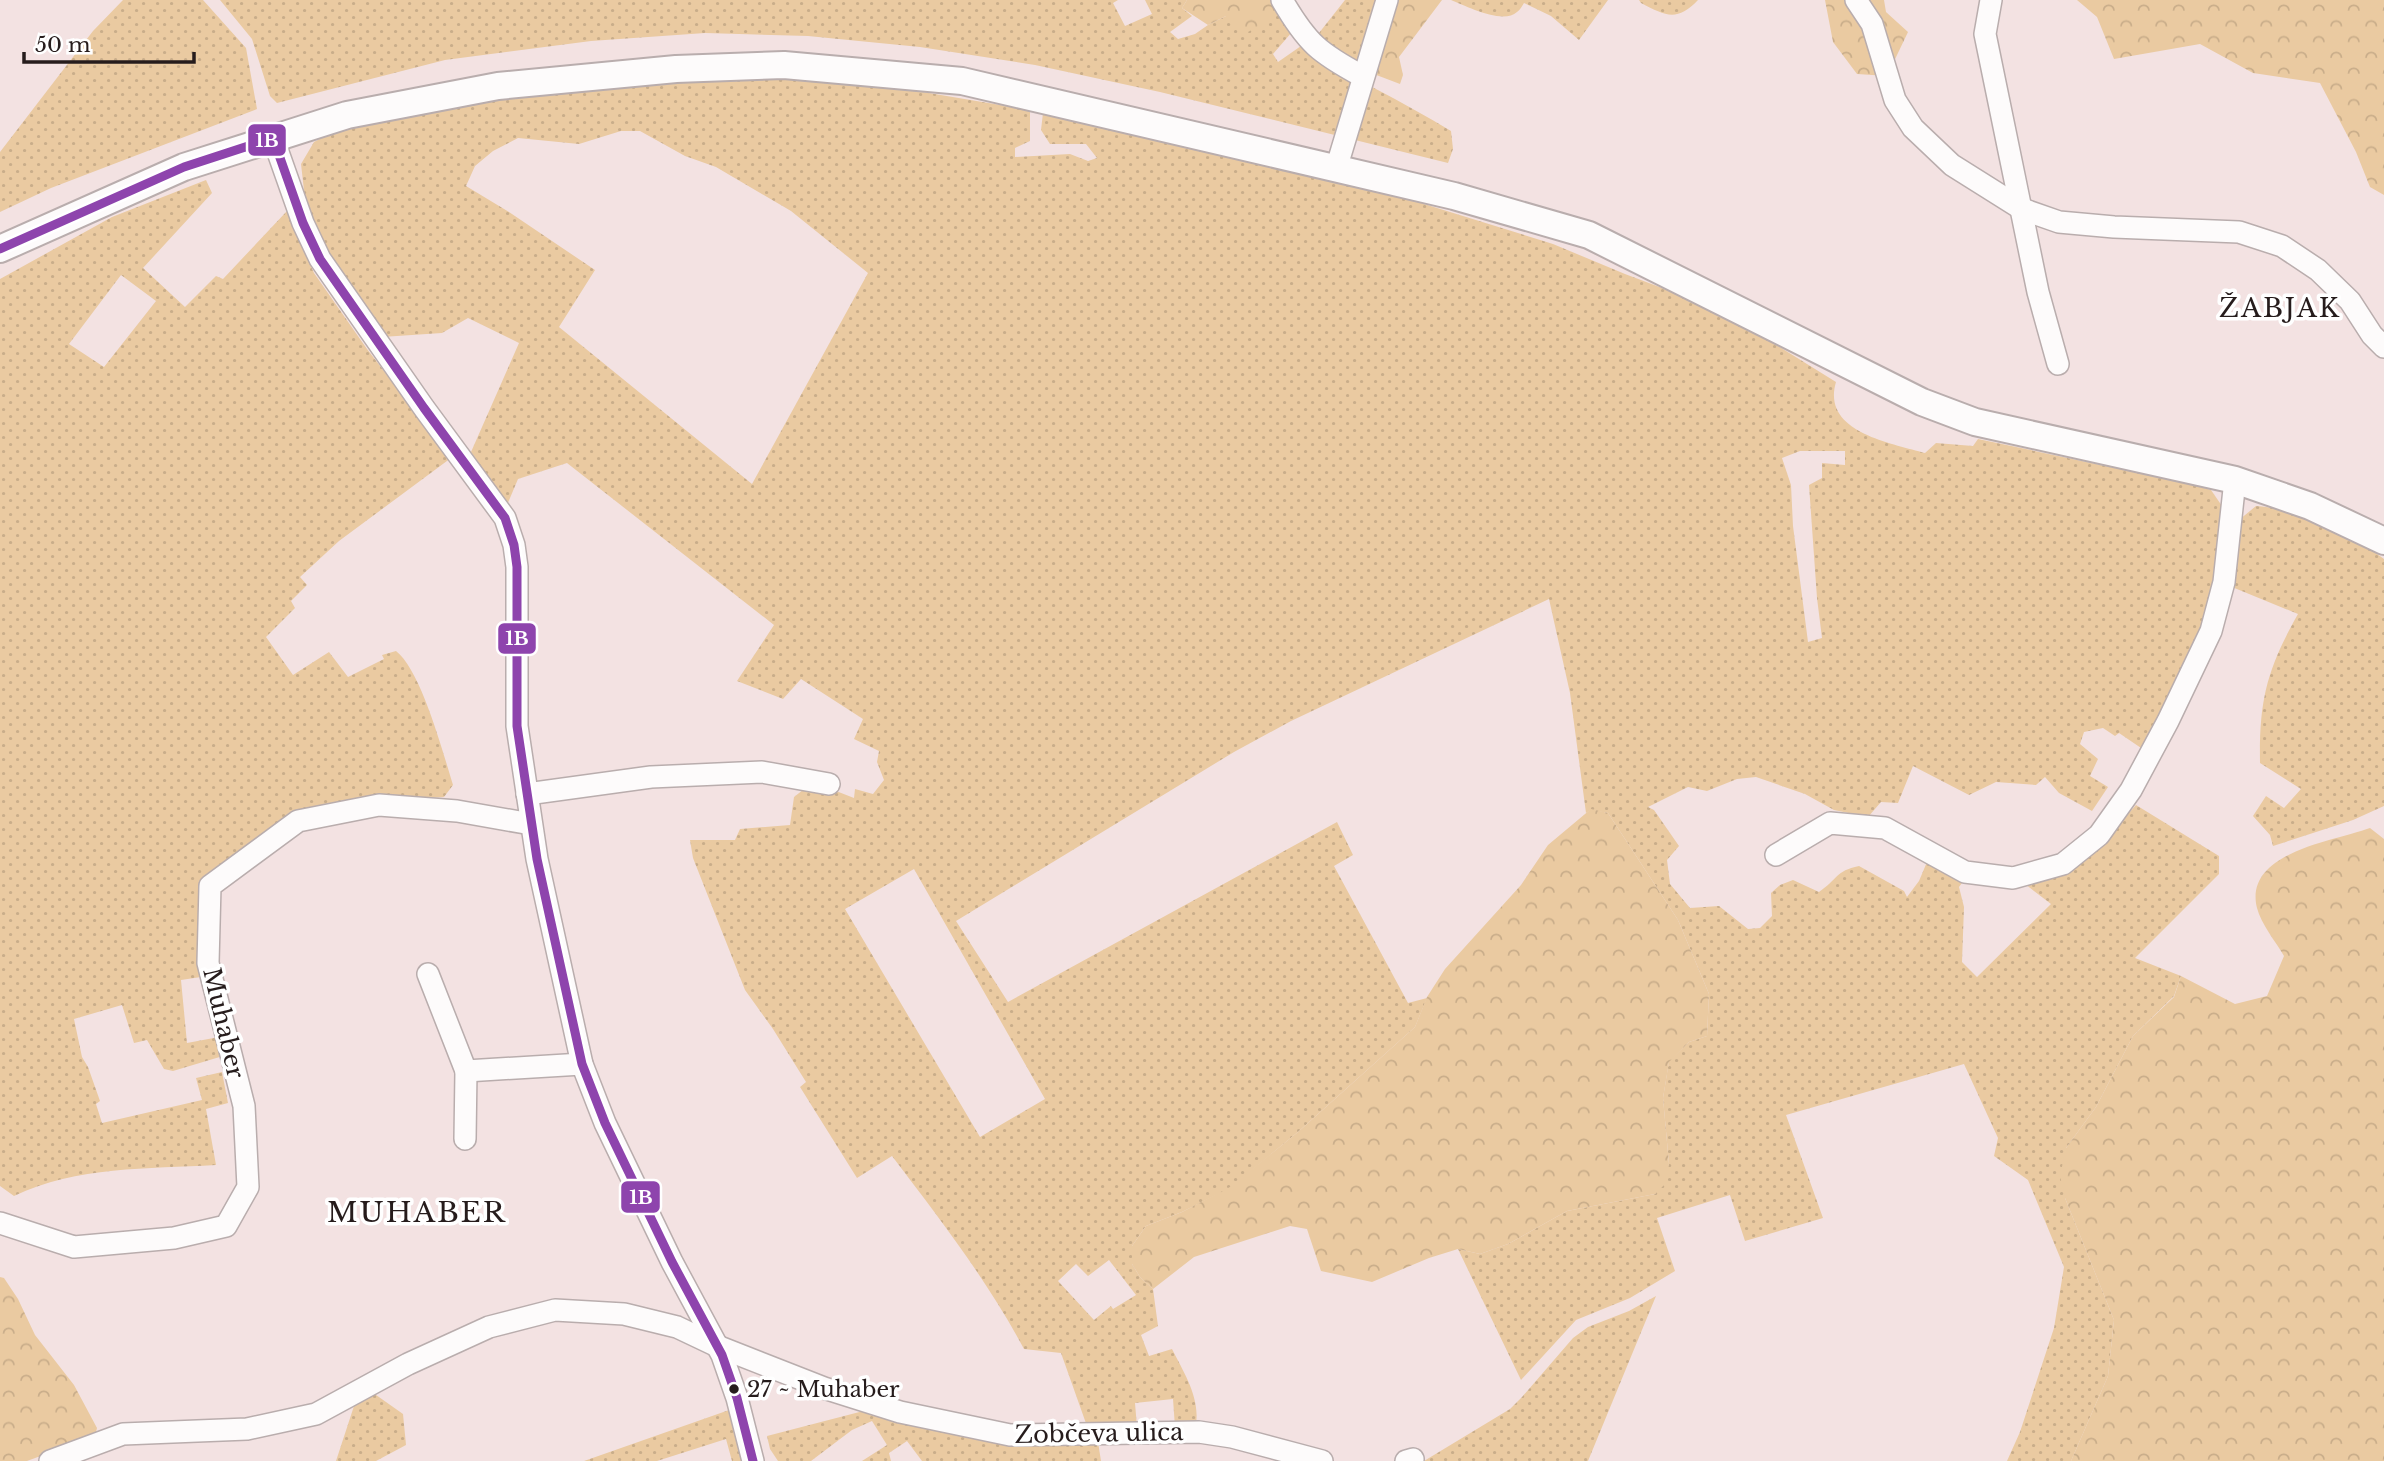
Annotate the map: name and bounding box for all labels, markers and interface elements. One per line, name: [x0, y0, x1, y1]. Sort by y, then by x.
scale bar: [24, 21, 194, 65]
text: 50 m: [35, 32, 91, 58]
line badge: 1B: [247, 123, 287, 157]
text: 1B: [255, 129, 279, 152]
district label: ŽABJAK: [2219, 292, 2341, 324]
line badge: 1B: [497, 622, 537, 655]
text: 1B: [505, 627, 529, 650]
street label: Muhaber: [197, 965, 251, 1082]
line badge: 1B: [620, 1180, 661, 1214]
text: 1B: [629, 1186, 653, 1209]
district label: MUHABER: [327, 1195, 507, 1230]
place label: 27 ~ Muhaber: [747, 1376, 900, 1403]
marker: 27 ~ Muhaber: [727, 1382, 741, 1396]
street label: Zobčeva ulica: [1014, 1417, 1184, 1449]

